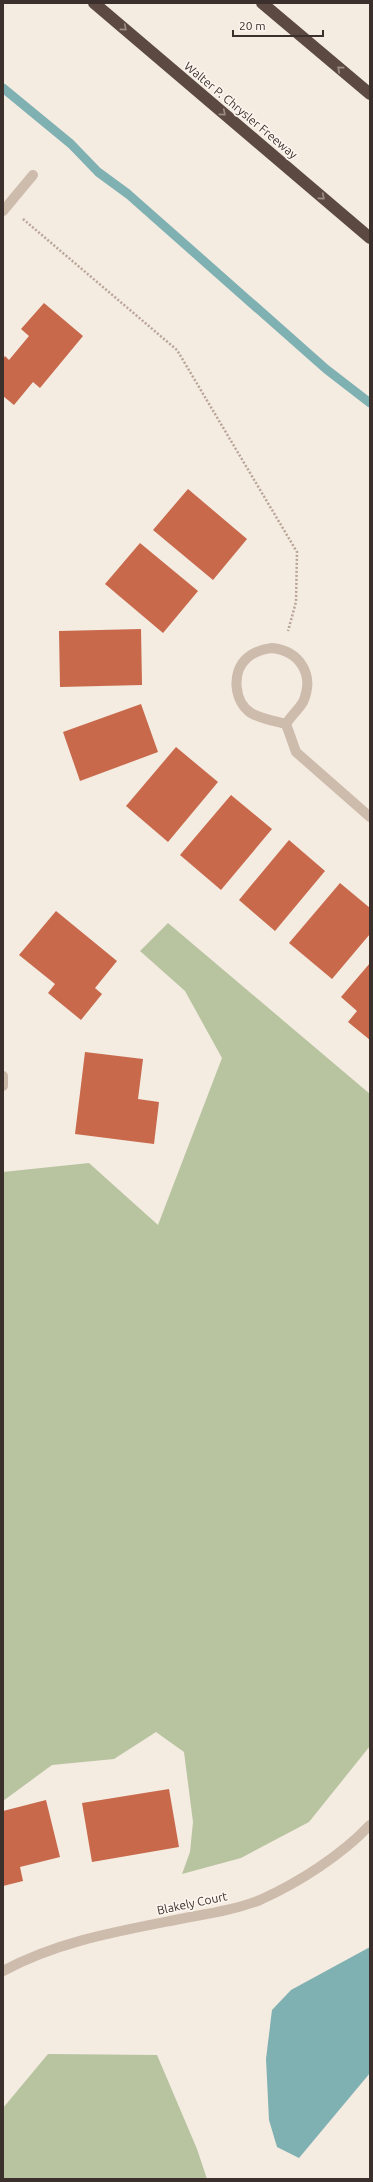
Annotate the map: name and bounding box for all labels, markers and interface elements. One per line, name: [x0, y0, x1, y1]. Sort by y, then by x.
scale bar: [233, 12, 323, 38]
text: 20 m: [239, 19, 266, 32]
one-way arrow: [119, 24, 127, 31]
street label: Walter P. Chrysler Freeway: [182, 59, 300, 161]
one-way arrow: [338, 67, 345, 74]
one-way arrow: [218, 108, 225, 115]
one-way arrow: [317, 192, 324, 199]
street label: Blakely Court: [156, 1889, 229, 1917]

